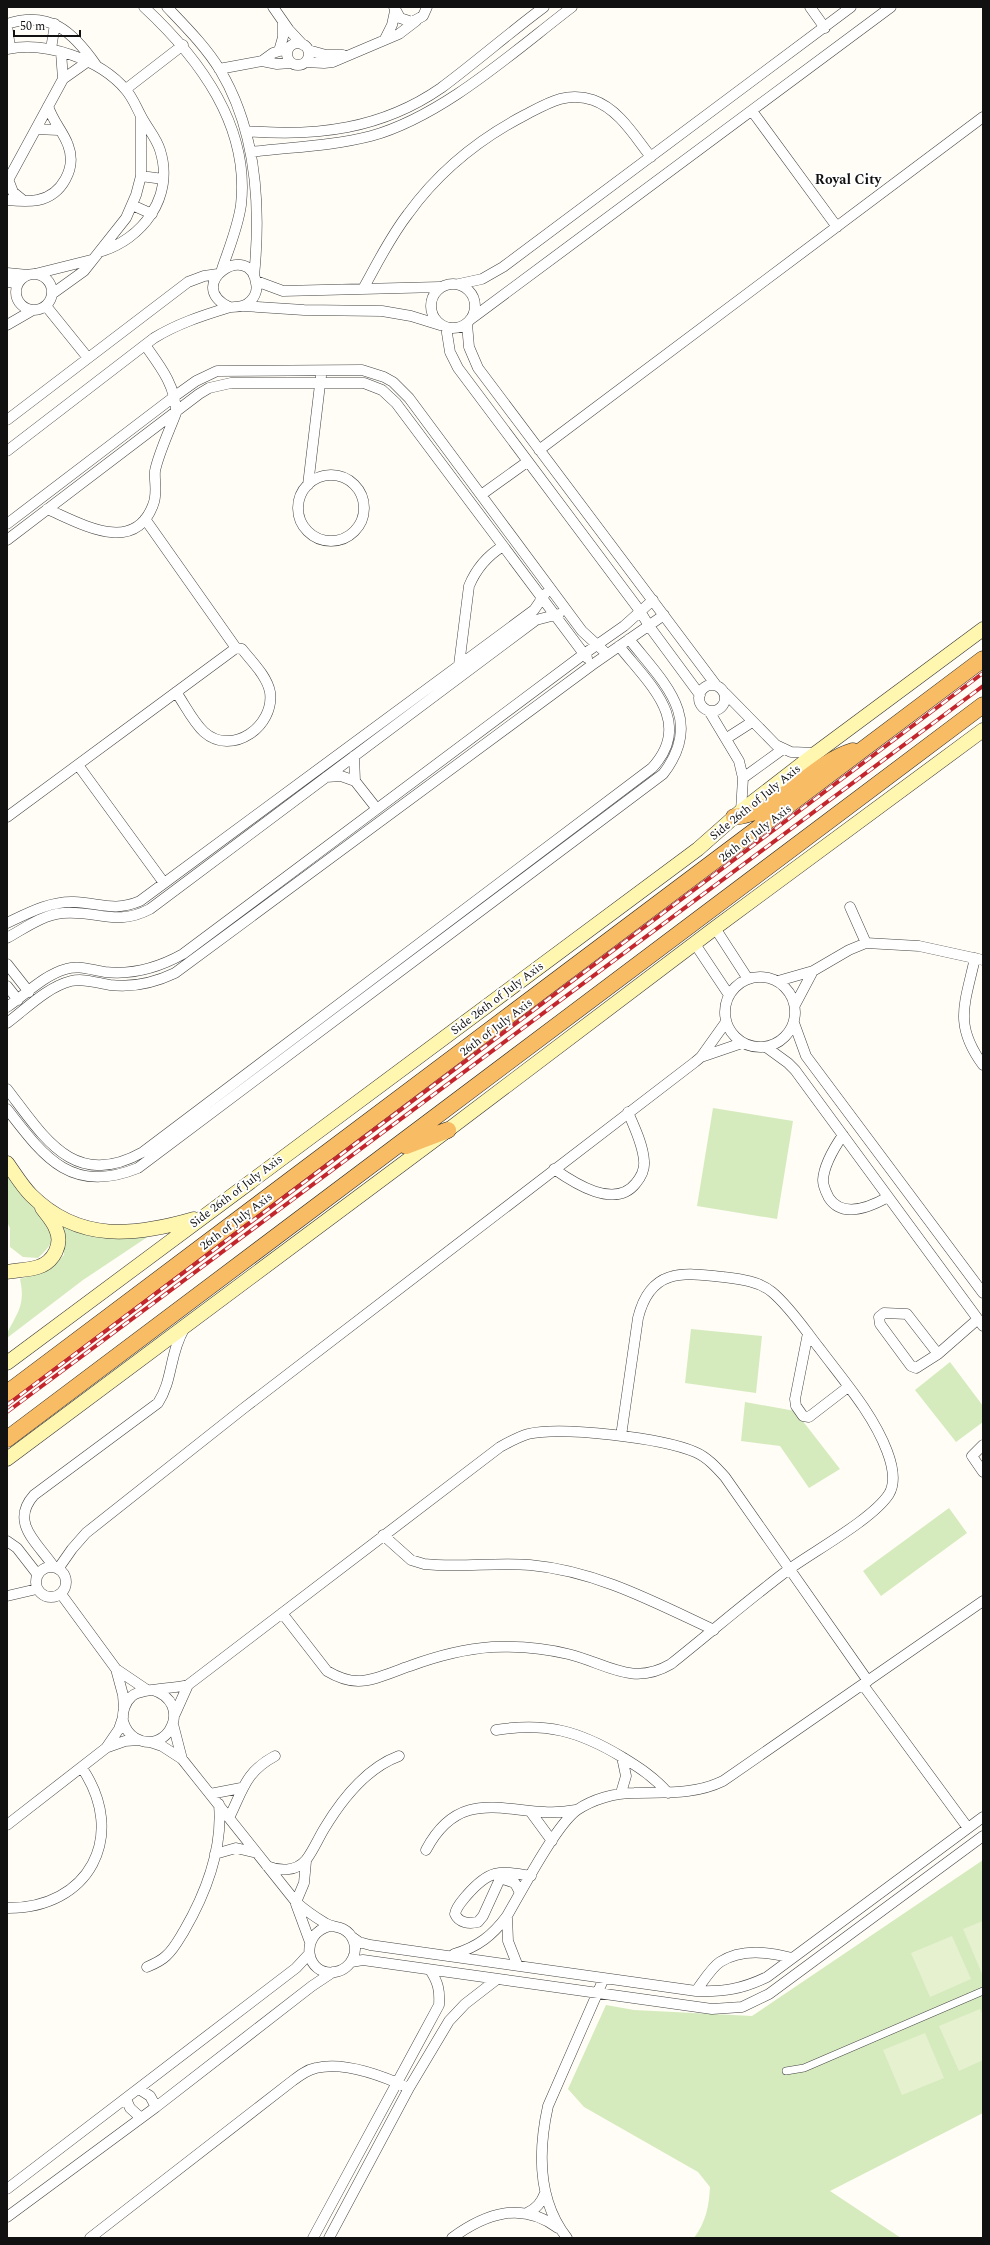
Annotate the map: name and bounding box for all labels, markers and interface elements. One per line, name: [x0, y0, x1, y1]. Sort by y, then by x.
scale bar: [14, 12, 80, 38]
text: 50 m: [20, 17, 45, 36]
district label: Royal City: [815, 169, 883, 190]
street label: Side 26th of July Axis: [707, 761, 803, 843]
street label: 26th of July Axis: [716, 801, 794, 865]
street label: Side 26th of July Axis: [448, 958, 546, 1038]
street label: 26th of July Axis: [457, 995, 535, 1059]
street label: Side 26th of July Axis: [187, 1151, 285, 1231]
street label: 26th of July Axis: [197, 1189, 275, 1253]

